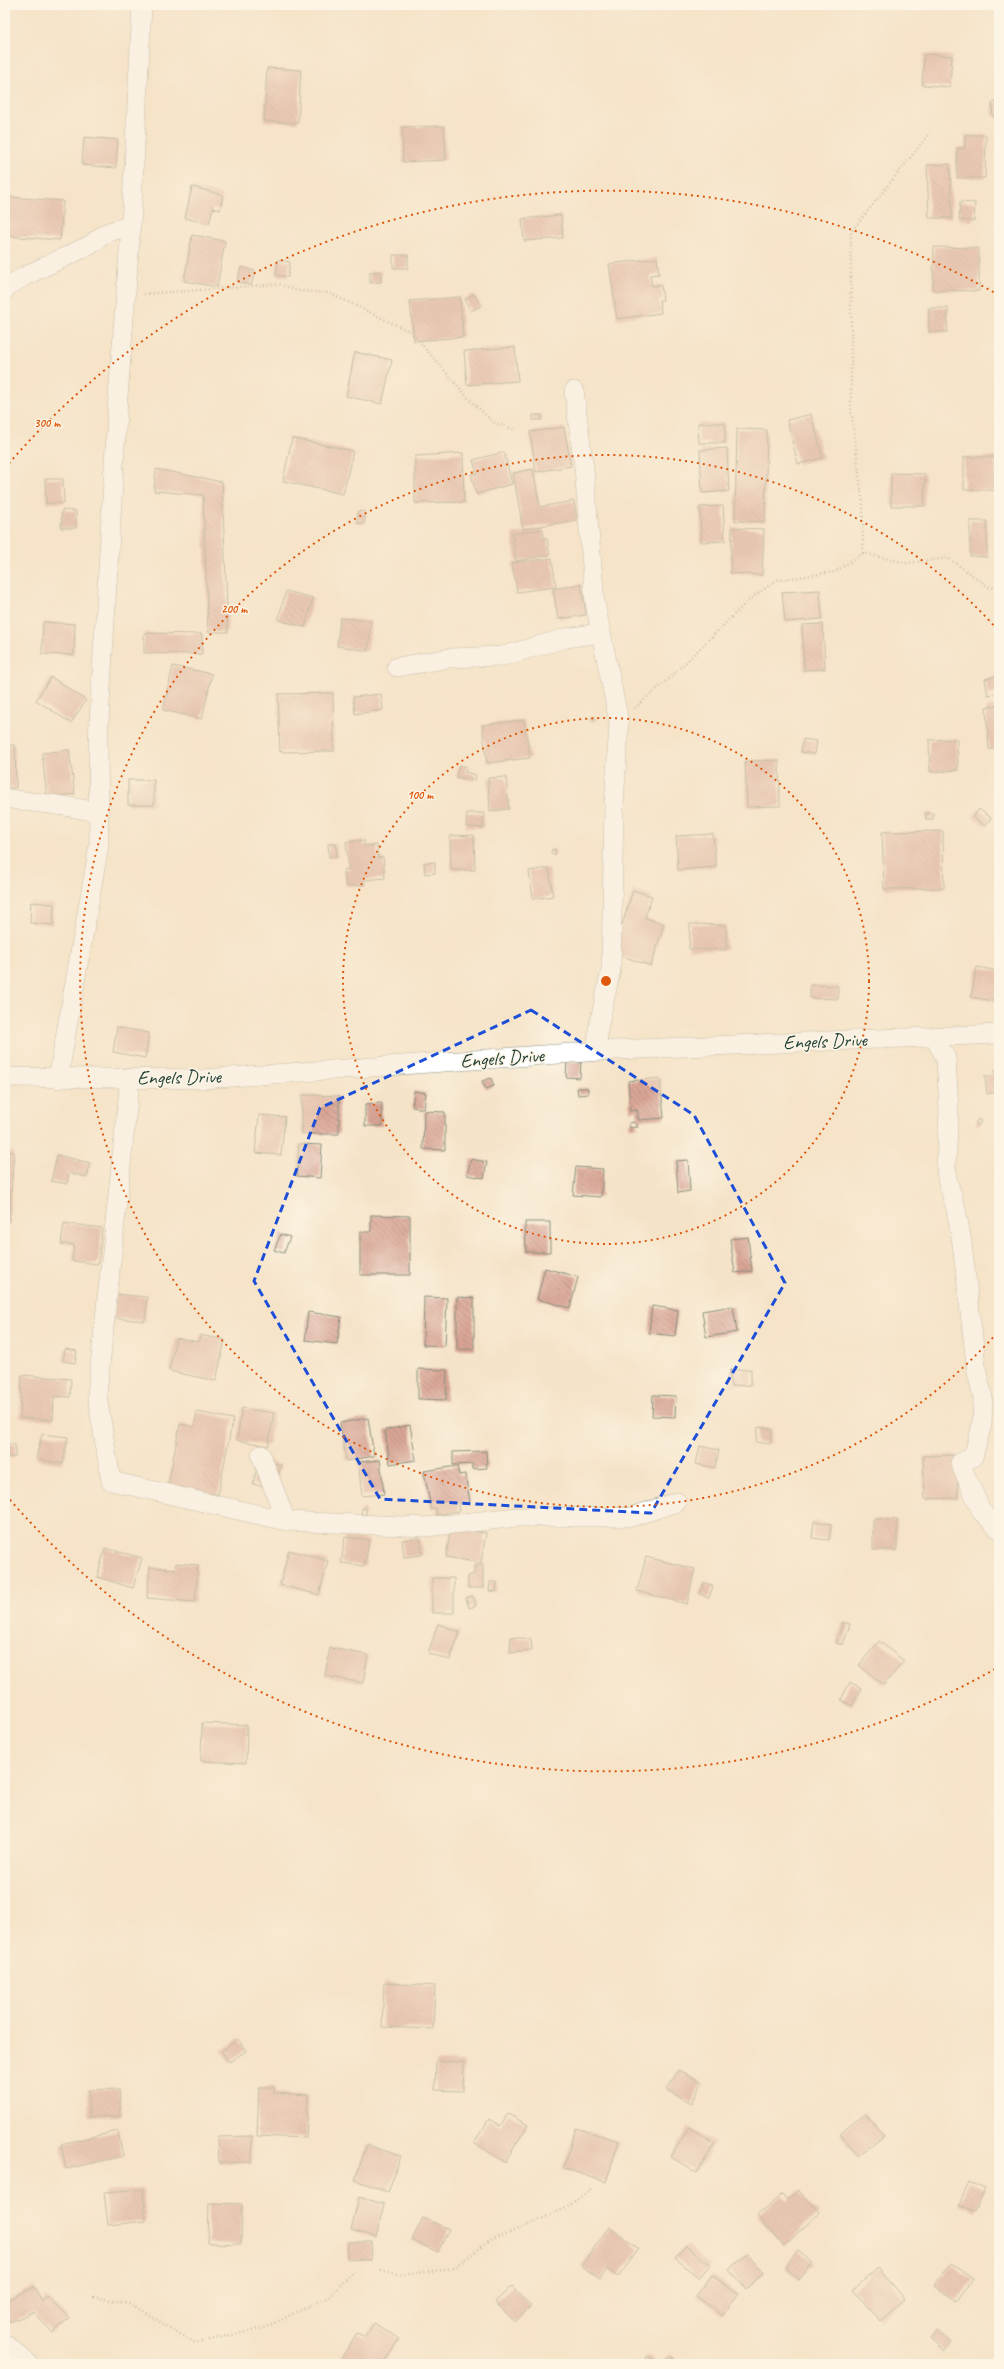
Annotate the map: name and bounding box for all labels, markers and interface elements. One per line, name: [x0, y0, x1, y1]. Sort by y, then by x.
text: 300 m: [34, 415, 61, 431]
text: 200 m: [221, 601, 248, 617]
text: 100 m: [407, 787, 434, 803]
centre of rings: [599, 974, 613, 988]
street label: Engels Drive: [783, 1027, 869, 1055]
street label: Engels Drive: [459, 1043, 546, 1073]
street label: Engels Drive: [137, 1064, 223, 1090]

